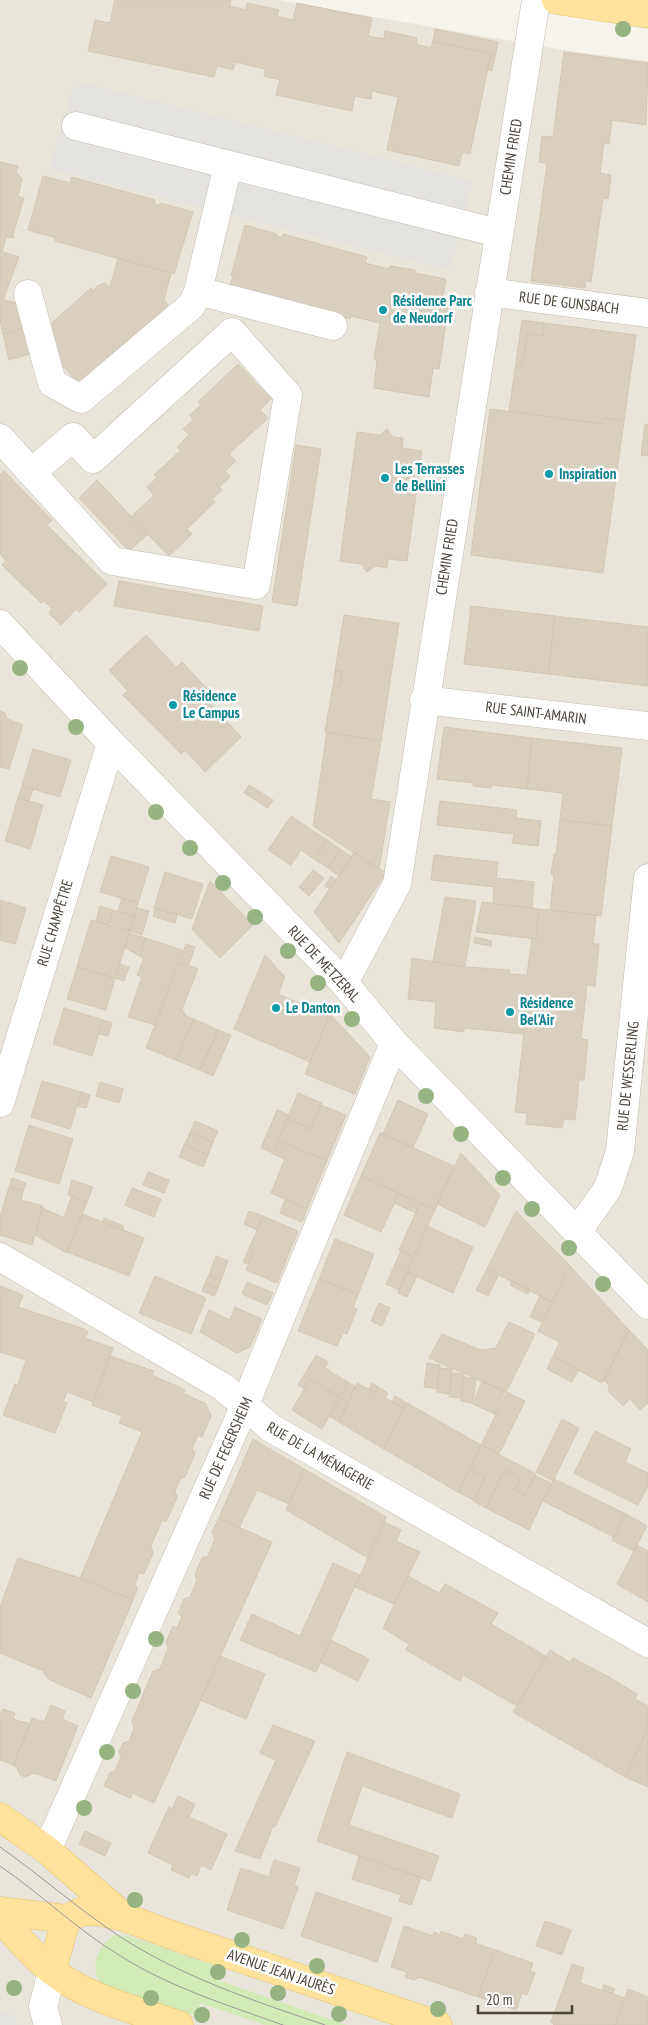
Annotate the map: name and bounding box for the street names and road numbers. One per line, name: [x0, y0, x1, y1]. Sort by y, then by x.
street label: CHEMIN FRIED: [495, 117, 526, 196]
street label: RUE DE GUNSBACH: [518, 287, 620, 318]
street label: CHEMIN FRIED: [431, 517, 462, 596]
street label: RUE SAINT-AMARIN: [484, 697, 588, 728]
street label: RUE CHAMPÊTRE: [32, 877, 77, 969]
street label: RUE DE METZERAL: [284, 921, 365, 1006]
street label: RUE DE WESSERLING: [612, 1020, 643, 1132]
street label: RUE DE FEGERSHEIM: [195, 1394, 257, 1502]
street label: RUE DE LA MÉNAGERIE: [264, 1417, 377, 1494]
street label: AVENUE JEAN JAURÈS: [225, 1944, 337, 1999]

